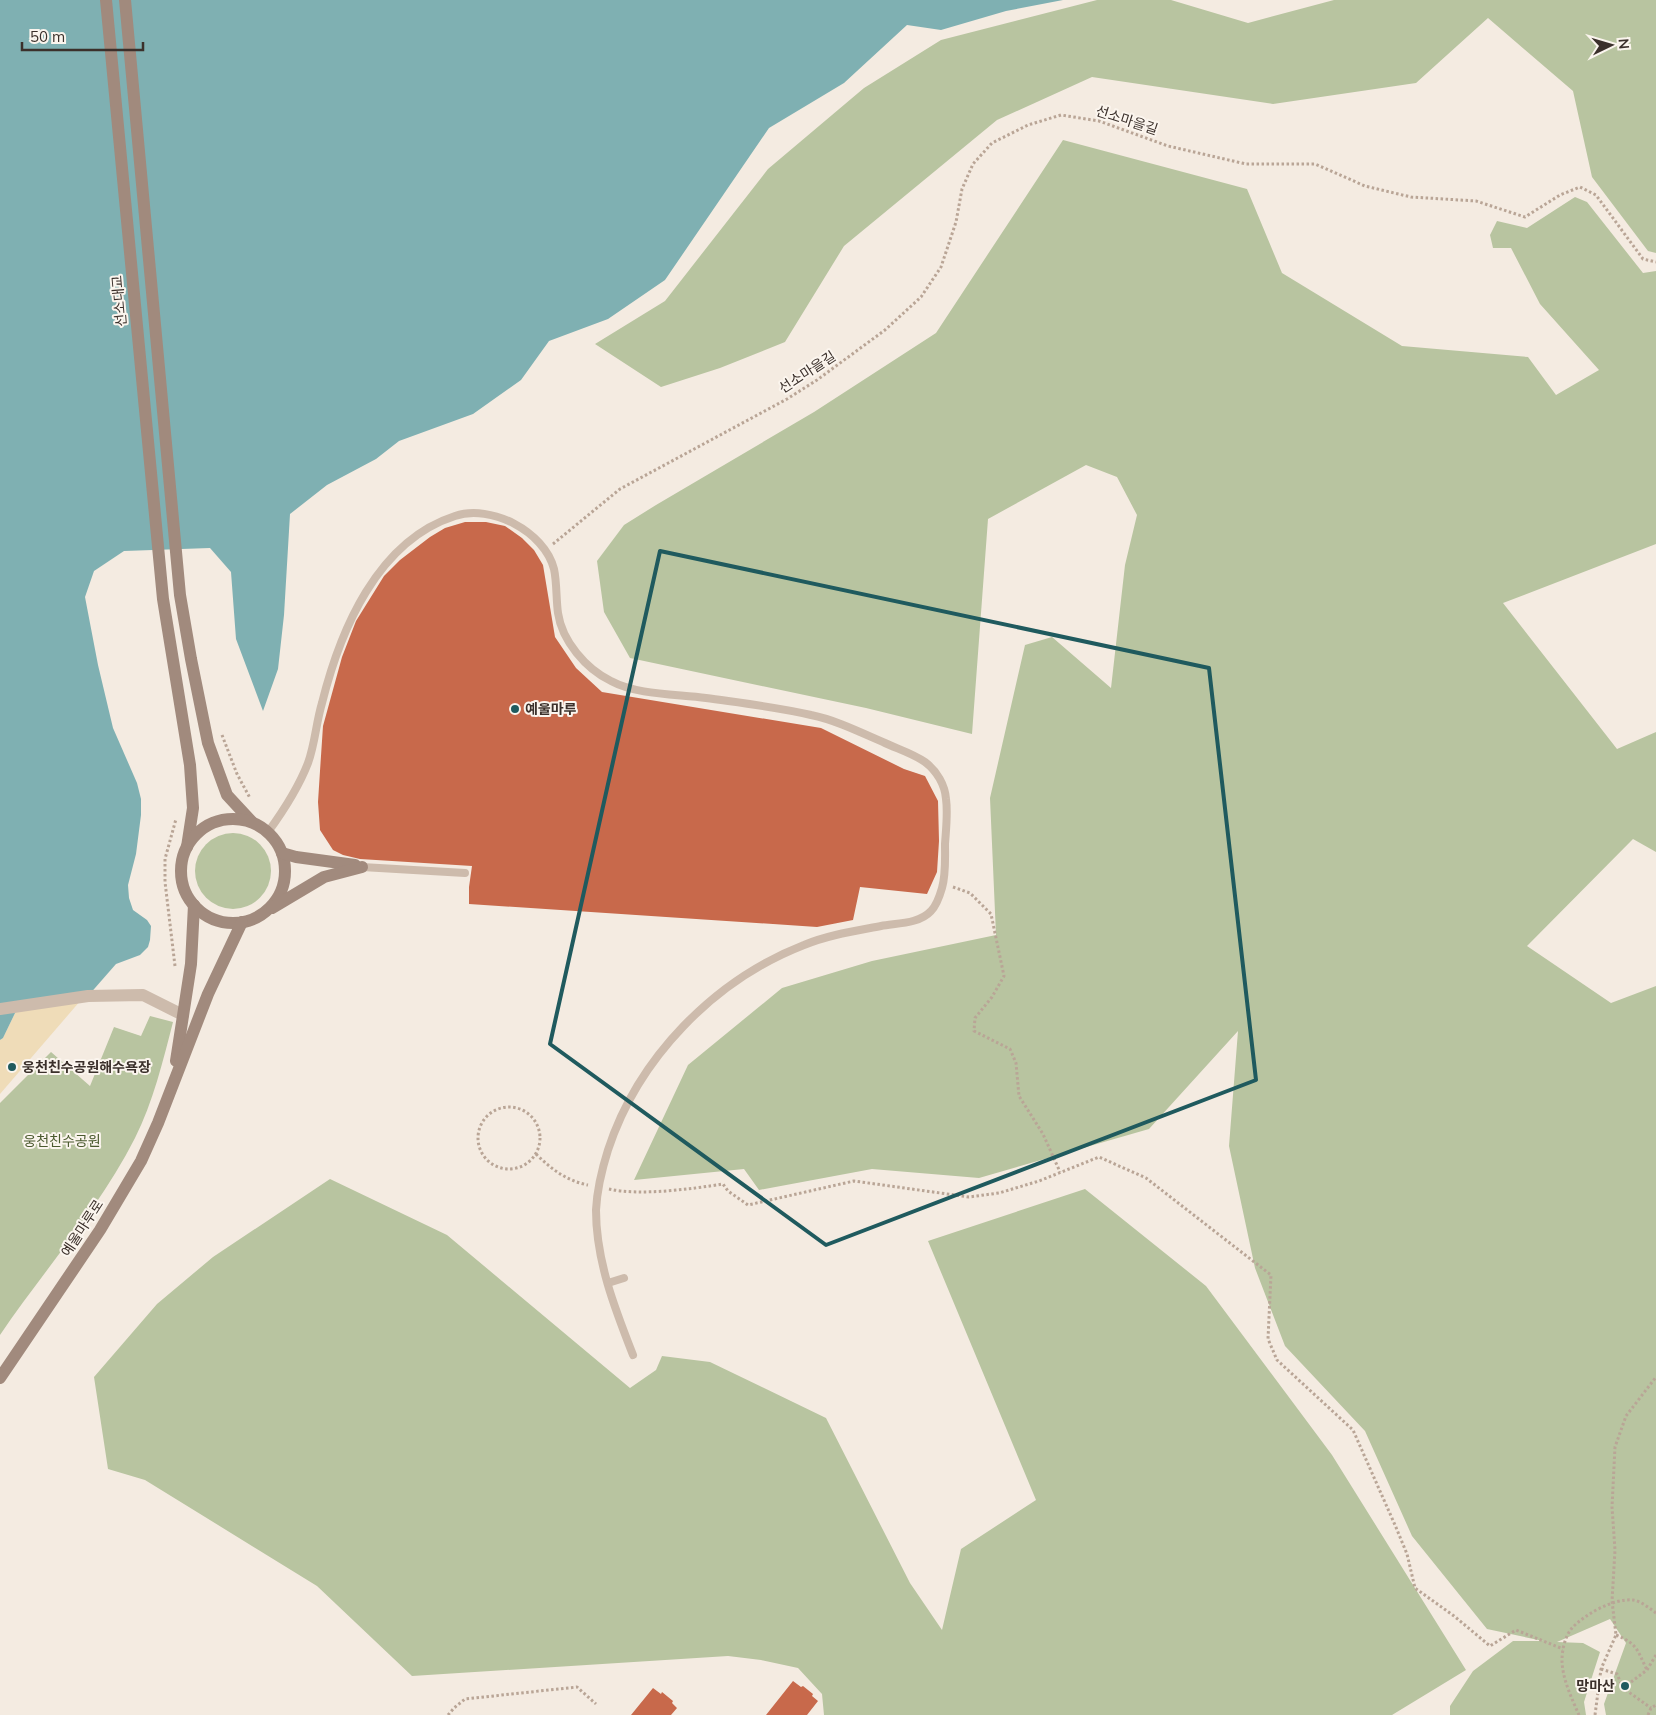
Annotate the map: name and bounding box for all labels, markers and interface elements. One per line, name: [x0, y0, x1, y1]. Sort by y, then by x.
scale bar: [22, 20, 144, 52]
north arrow: [1586, 20, 1636, 70]
text: 50 m: [30, 27, 65, 46]
text: N: [1615, 38, 1633, 50]
street label: 선소마을길: [1094, 101, 1160, 139]
street label: 선소대교: [108, 274, 130, 327]
street label: 선소마을길: [775, 347, 839, 397]
place label: 예울마루: [525, 700, 577, 718]
marker: 예울마루: [509, 703, 521, 715]
place label: 웅천친수공원해수욕장: [22, 1058, 151, 1076]
marker: 웅천친수공원해수욕장: [6, 1061, 18, 1073]
park label: 웅천친수공원: [23, 1132, 101, 1150]
street label: 예울마루로: [57, 1196, 107, 1260]
place label: 망마산: [1576, 1677, 1615, 1695]
marker: 망마산: [1619, 1680, 1631, 1692]

